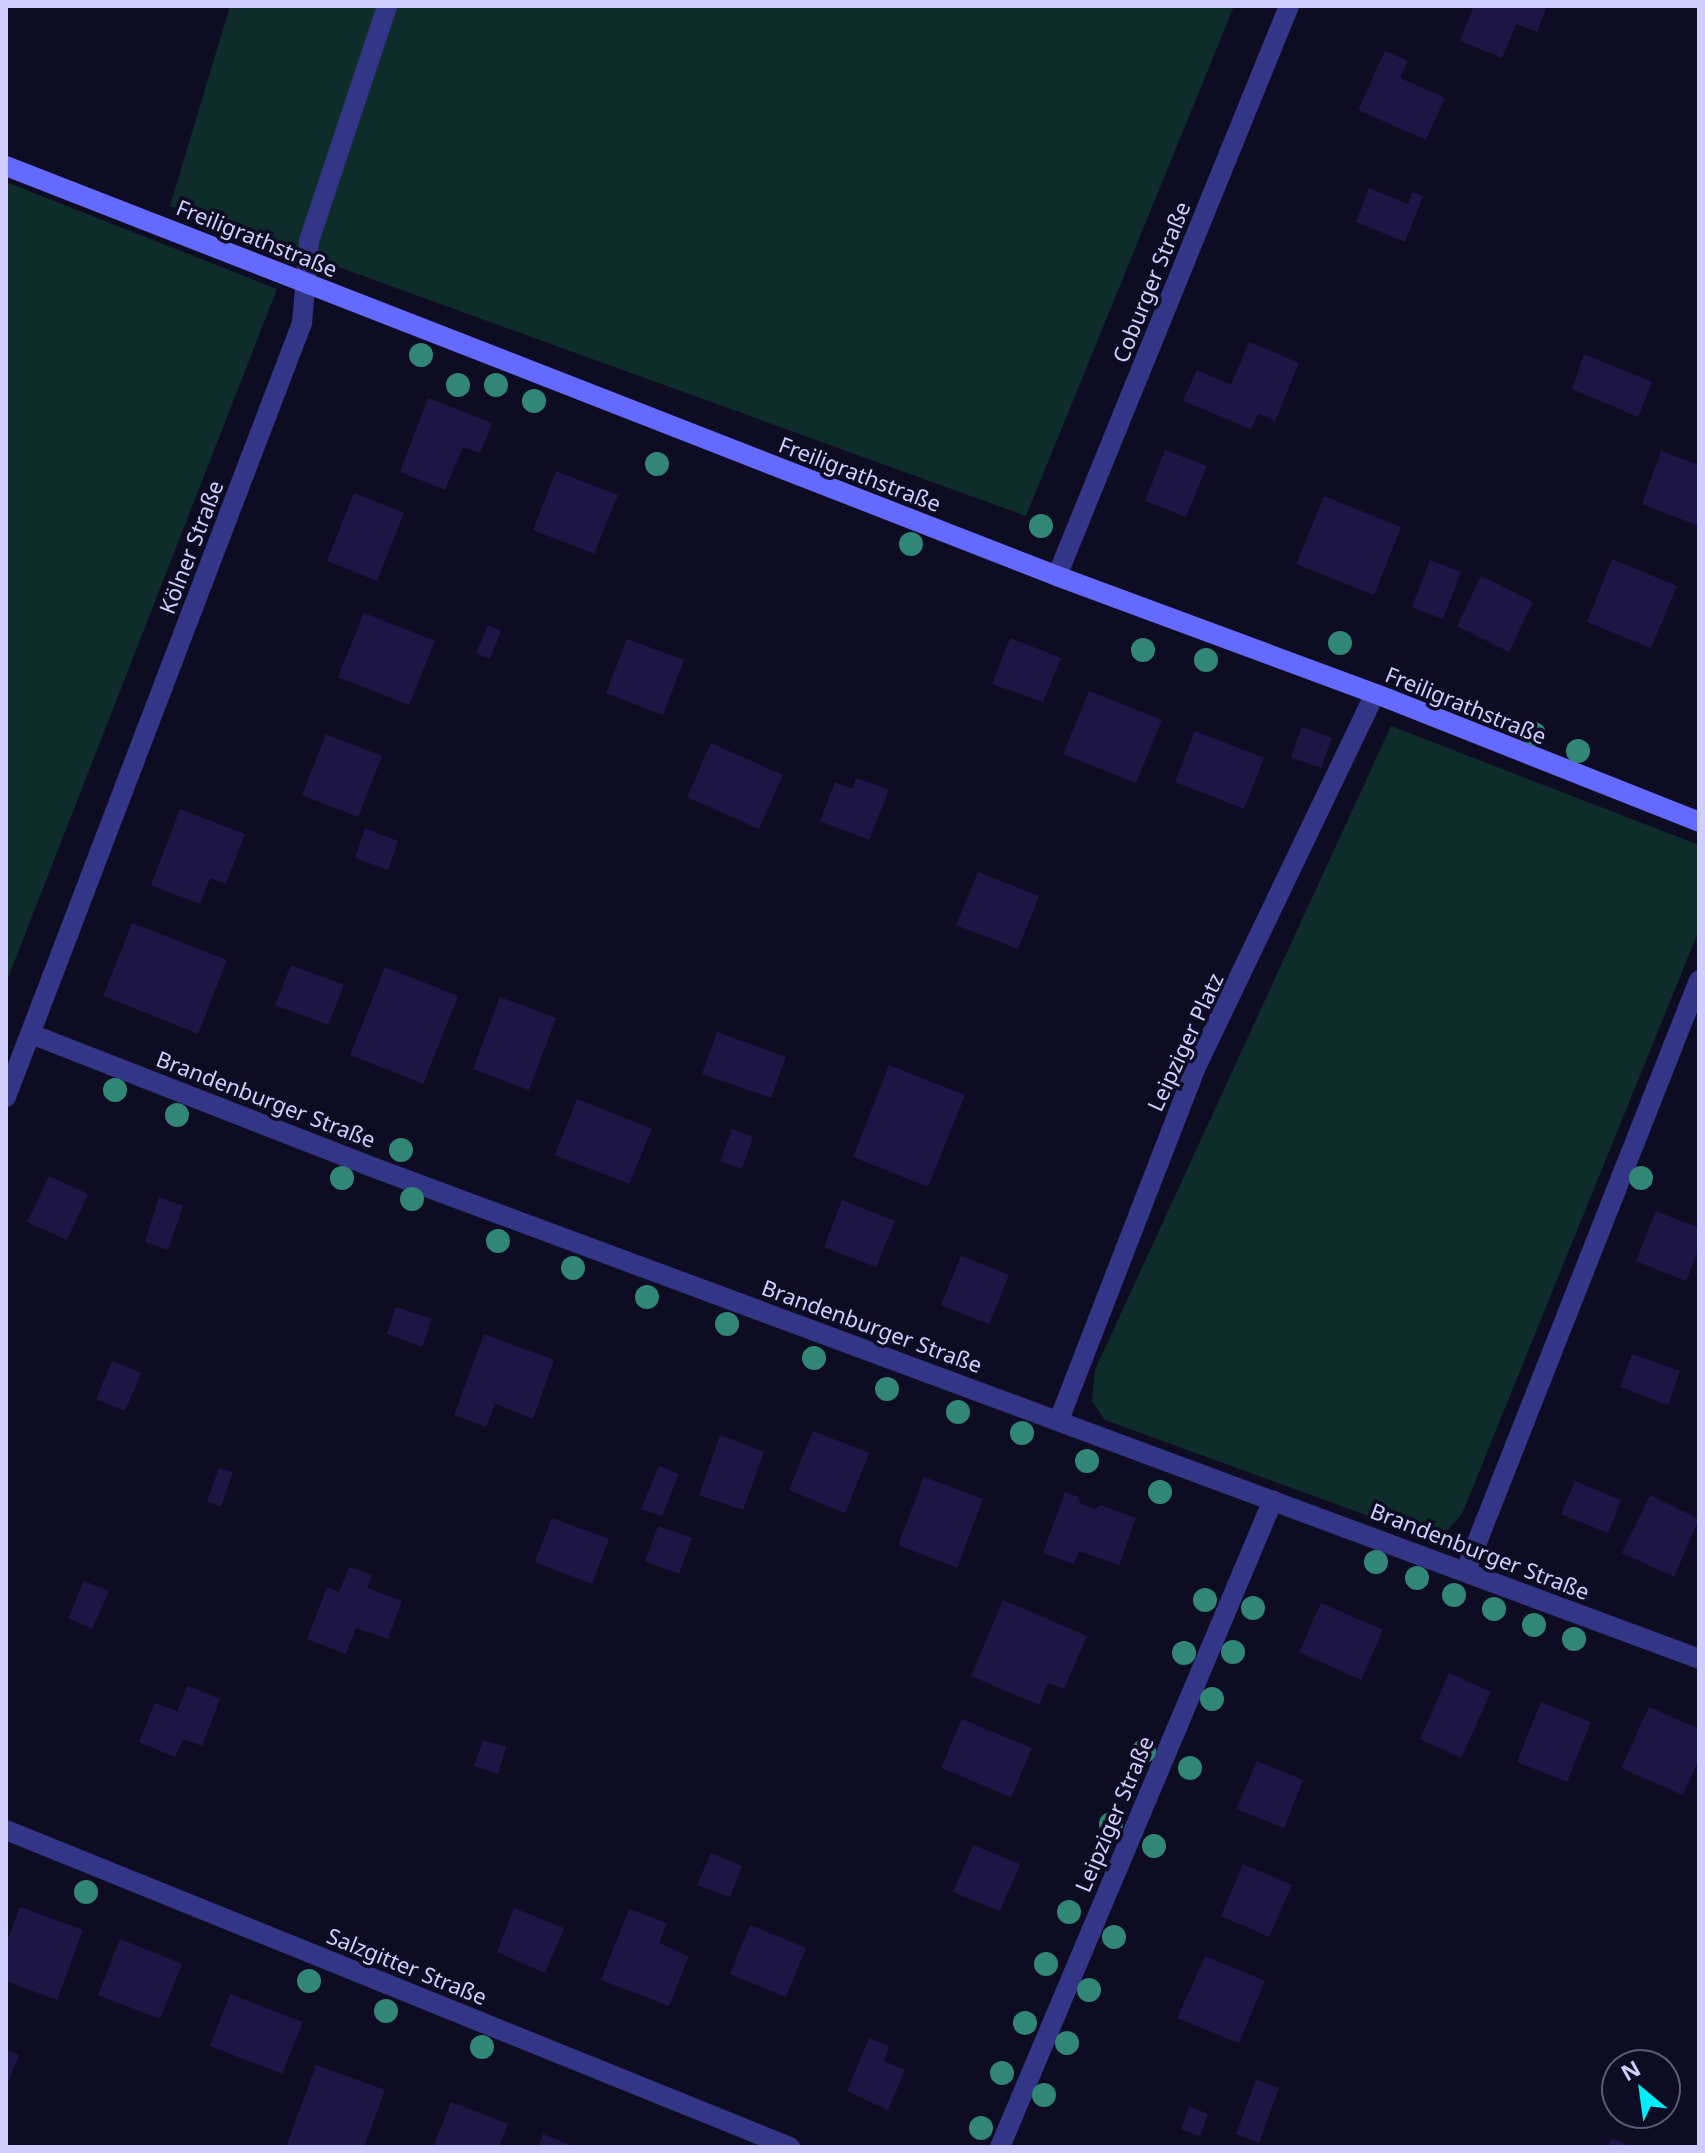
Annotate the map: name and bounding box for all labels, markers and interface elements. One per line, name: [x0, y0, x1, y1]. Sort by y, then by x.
street label: Freiligrathstraße: [173, 194, 341, 282]
street label: Coburger Straße: [1107, 198, 1195, 366]
street label: Freiligrathstraße: [775, 431, 945, 517]
street label: Kölner Straße: [153, 477, 229, 617]
street label: Freiligrathstraße: [1382, 661, 1550, 749]
street label: Leipziger Platz: [1141, 969, 1229, 1115]
street label: Brandenburger Straße: [153, 1045, 379, 1153]
street label: Brandenburger Straße: [758, 1274, 986, 1378]
street label: Brandenburger Straße: [1367, 1497, 1593, 1605]
street label: Leipziger Straße: [1069, 1732, 1159, 1896]
street label: Salzgitter Straße: [323, 1922, 491, 2010]
north arrow: [1601, 2049, 1681, 2129]
text: N: [1615, 2052, 1645, 2087]

